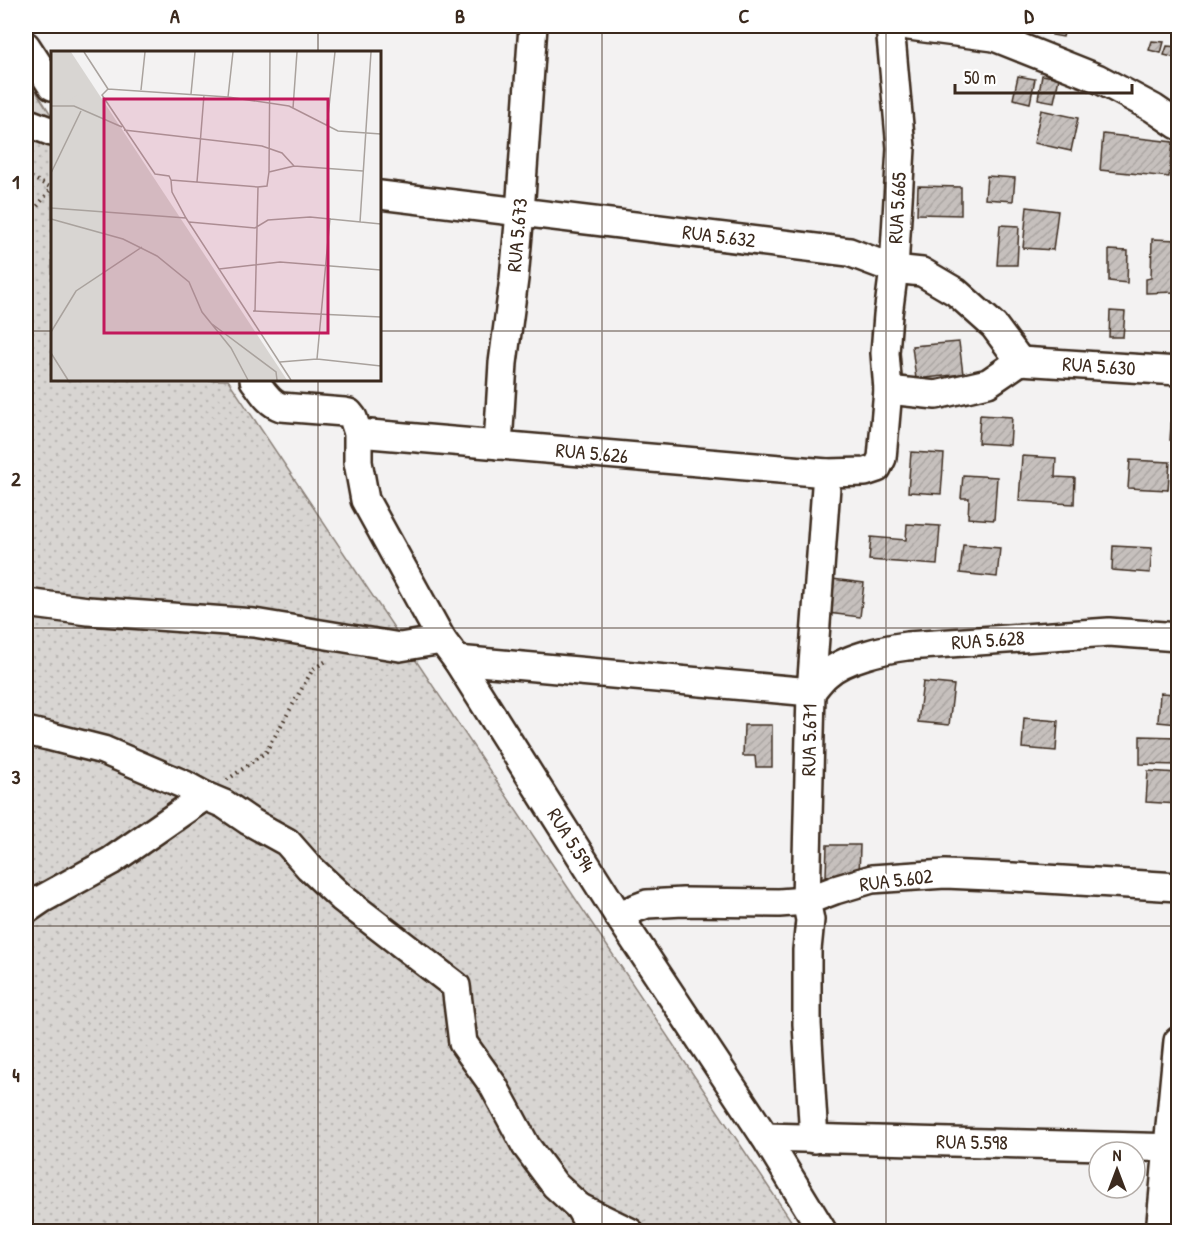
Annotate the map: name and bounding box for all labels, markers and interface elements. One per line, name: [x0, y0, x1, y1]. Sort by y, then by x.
text: A: [170, 2, 180, 29]
text: B: [455, 2, 465, 29]
text: C: [739, 2, 750, 29]
text: D: [1024, 2, 1034, 29]
inset map: [51, 51, 381, 381]
scale bar: [955, 57, 1132, 95]
text: 50 m: [964, 65, 996, 90]
text: 1: [12, 168, 20, 195]
street label: RUA 5.665: [881, 171, 912, 244]
street label: RUA 5.673: [500, 197, 533, 273]
street label: RUA 5.632: [681, 218, 758, 253]
street label: RUA 5.630: [1062, 349, 1136, 382]
street label: RUA 5.626: [555, 436, 629, 469]
text: 2: [11, 465, 21, 492]
street label: RUA 5.628: [951, 623, 1025, 656]
street label: RUA 5.671: [794, 704, 823, 776]
text: 3: [12, 763, 21, 790]
street label: RUA 5.594: [541, 803, 602, 877]
street label: RUA 5.602: [858, 862, 935, 897]
text: 4: [12, 1061, 20, 1088]
street label: RUA 5.598: [936, 1127, 1008, 1156]
north arrow: [1087, 1140, 1147, 1200]
text: N: [1113, 1144, 1122, 1166]

